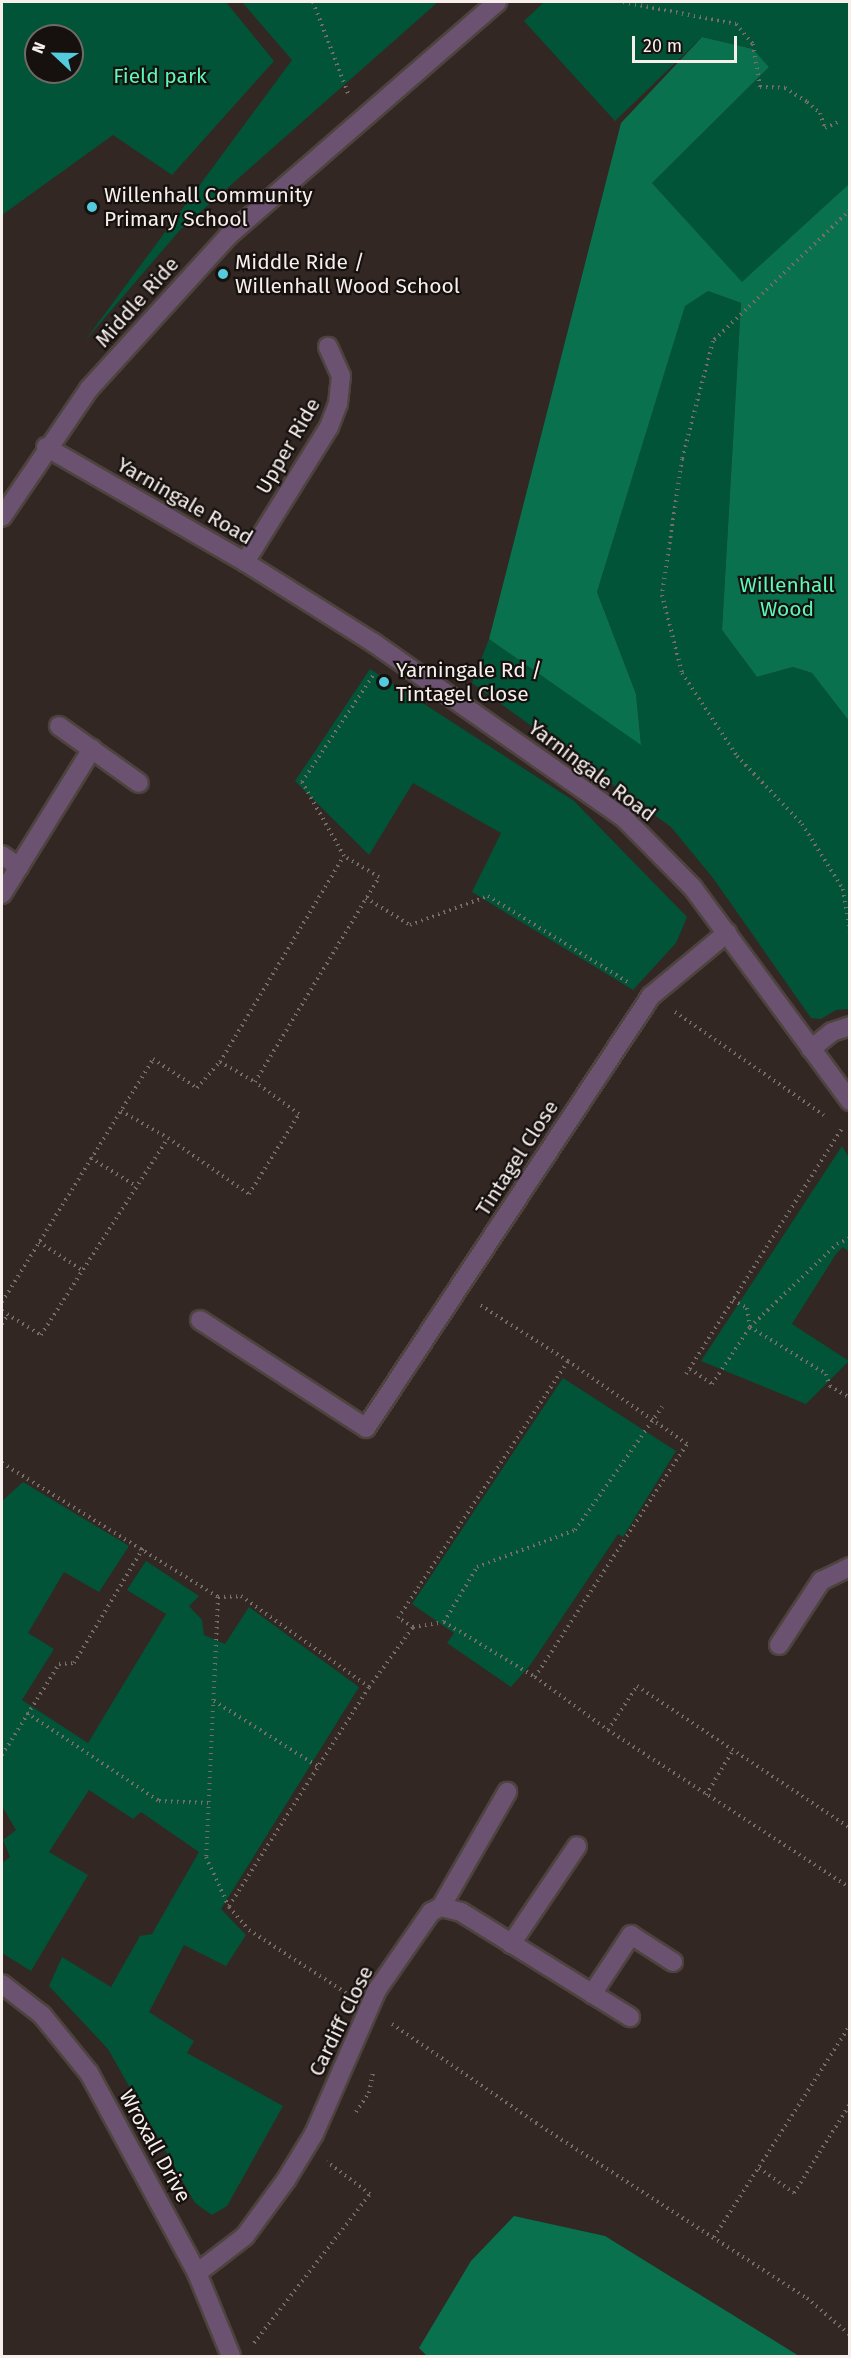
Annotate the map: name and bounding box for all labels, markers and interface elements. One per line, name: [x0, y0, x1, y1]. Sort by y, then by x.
north arrow: [24, 24, 84, 84]
scale bar: [635, 24, 740, 62]
text: 20 m: [643, 35, 682, 57]
text: N: [28, 39, 49, 56]
park label: Field park: [113, 63, 207, 89]
place label: Willenhall Community Primary School: [104, 182, 312, 232]
marker: Willenhall Community Primary School: [85, 200, 99, 214]
place label: Middle Ride / Willenhall Wood School: [235, 249, 460, 299]
street label: Middle Ride: [90, 252, 184, 352]
marker: Middle Ride / Willenhall Wood School: [216, 267, 230, 281]
street label: Upper Ride: [250, 394, 326, 498]
street label: Yarningale Road: [112, 452, 258, 550]
park label: Willenhall Wood: [739, 572, 835, 622]
place label: Yarningale Rd / Tintagel Close: [396, 657, 542, 707]
marker: Yarningale Rd / Tintagel Close: [377, 675, 391, 689]
street label: Yarningale Road: [523, 715, 661, 827]
street label: Tintagel Close: [470, 1096, 564, 1220]
street label: Cardiff Close: [303, 1962, 379, 2080]
street label: Wroxall Drive: [114, 2085, 196, 2207]

